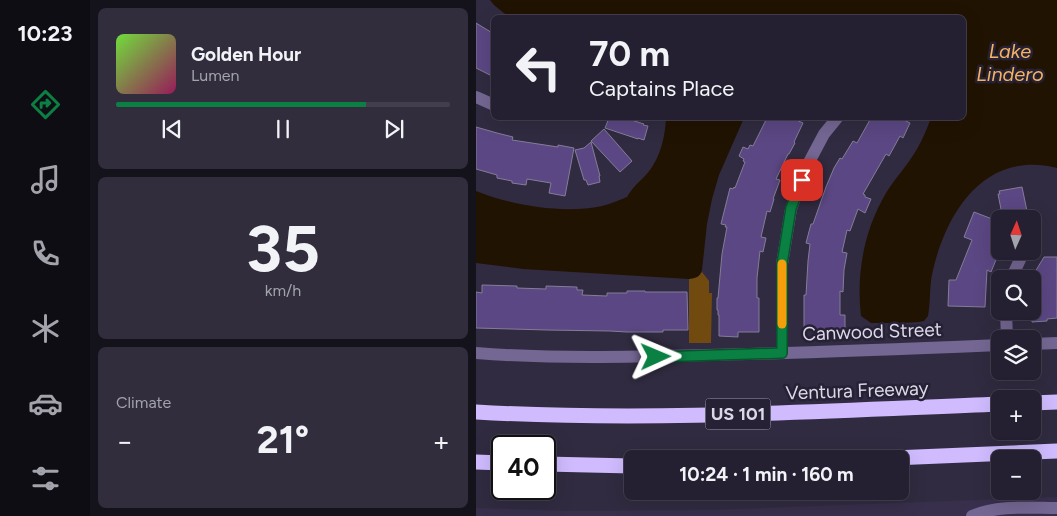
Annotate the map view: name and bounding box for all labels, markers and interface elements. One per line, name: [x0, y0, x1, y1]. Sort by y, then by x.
text: 10:23: [17, 20, 73, 47]
text: 70 m: [589, 33, 670, 75]
icon: left: [506, 35, 571, 100]
water label: Lake Lindero: [976, 39, 1044, 86]
text: Golden Hour: [191, 43, 301, 66]
text: Lumen: [191, 66, 240, 85]
text: Captains Place: [589, 75, 734, 102]
icon: directions: [28, 87, 63, 122]
icon: previous: [158, 115, 186, 143]
icon: pause: [269, 115, 297, 143]
icon: next: [380, 115, 408, 143]
pin: [781, 159, 823, 201]
icon: music: [28, 162, 63, 197]
icon: arrive: [788, 166, 816, 194]
text: 35: [246, 209, 320, 287]
north arrow: [991, 210, 1041, 260]
map controls: [991, 210, 1041, 500]
icon: phone: [28, 236, 63, 271]
button: search: [991, 270, 1041, 320]
text: km/h: [265, 281, 301, 300]
icon: climate: [28, 311, 63, 346]
street label: Canwood Street: [802, 318, 942, 345]
position arrow: [629, 330, 681, 382]
button: layers: [991, 330, 1041, 380]
street label: Ventura Freeway: [785, 377, 929, 404]
icon: car: [28, 386, 63, 421]
button: +: [991, 390, 1041, 440]
text: Climate: [116, 393, 171, 412]
road number: US 101: [706, 398, 770, 429]
text: 21°: [257, 417, 309, 463]
text: −: [116, 424, 133, 458]
text: +: [433, 424, 450, 458]
speed limit sign: 40: [491, 435, 556, 500]
button: −: [991, 450, 1041, 500]
icon: filters: [28, 461, 63, 496]
text: 10:24 · 1 min · 160 m: [679, 463, 854, 486]

